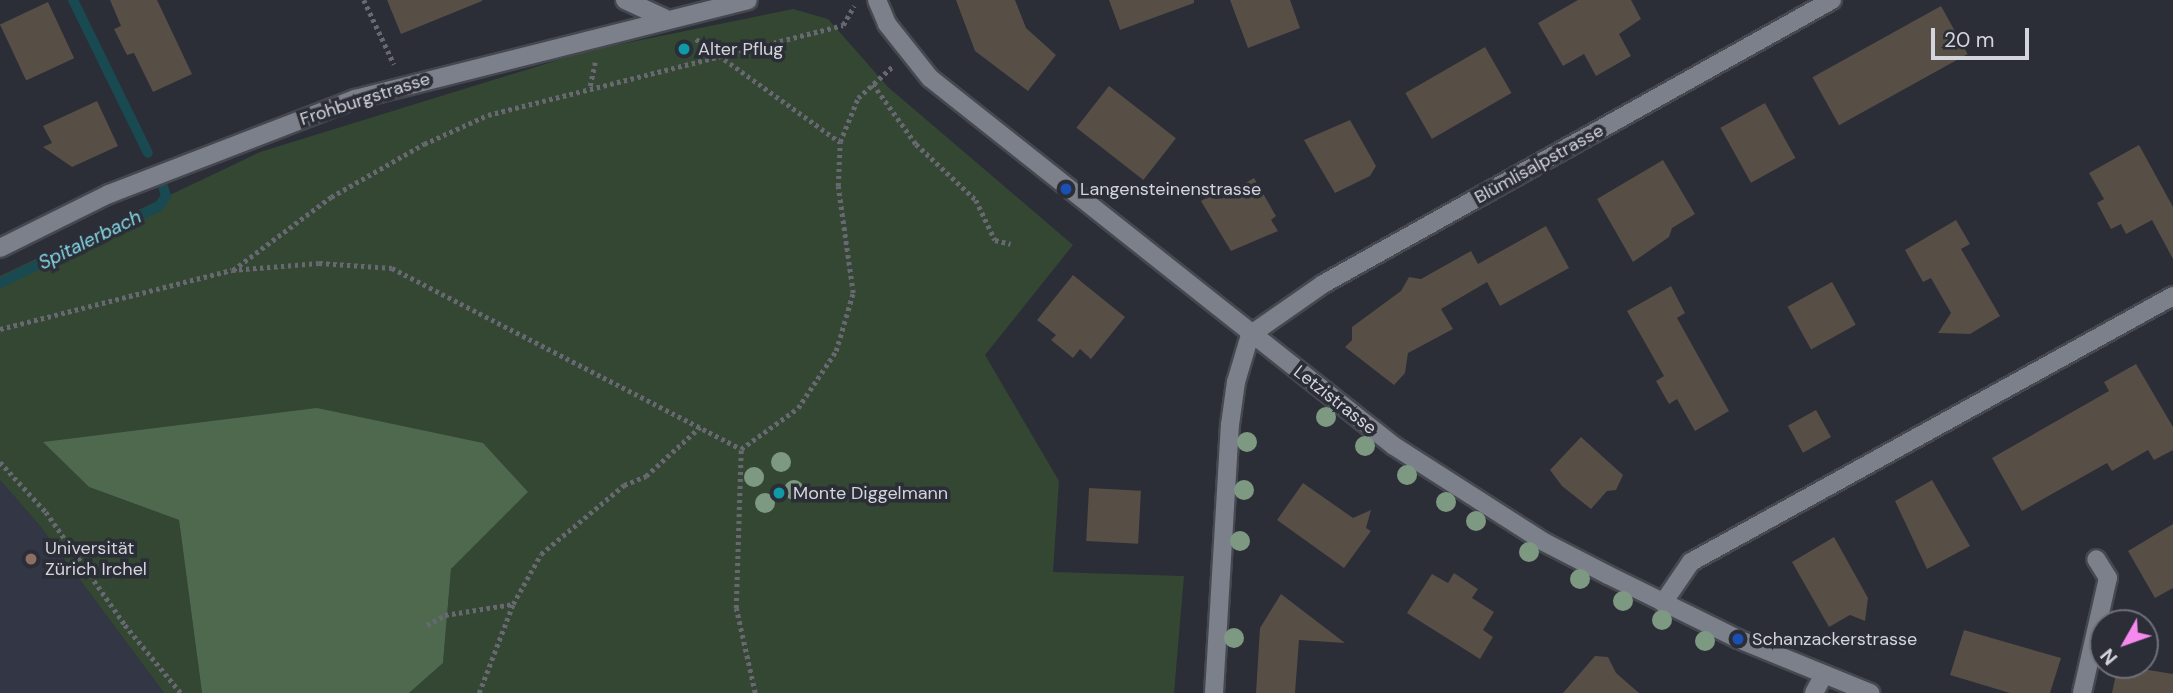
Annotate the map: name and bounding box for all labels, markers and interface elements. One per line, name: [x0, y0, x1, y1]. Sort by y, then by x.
scale bar: [1935, 14, 2033, 58]
text: 20 m: [1944, 26, 1995, 54]
place label: Alter Pflug: [698, 38, 783, 60]
marker: Alter Pflug: [676, 41, 692, 57]
street label: Frohburgstrasse: [297, 68, 433, 130]
street label: Blümlisalpstrasse: [1471, 120, 1607, 208]
place label: Langensteinenstrasse: [1080, 178, 1261, 200]
marker: Langensteinenstrasse: [1058, 181, 1074, 197]
water label: Spitalerbach: [35, 205, 145, 275]
street label: Letzistrasse: [1289, 361, 1381, 439]
place label: Monte Diggelmann: [793, 482, 948, 504]
marker: Monte Diggelmann: [771, 485, 787, 501]
place label: Universität Zürich Irchel: [45, 538, 147, 580]
marker: Universität Zürich Irchel: [23, 551, 39, 567]
north arrow: [2089, 609, 2159, 679]
place label: Schanzackerstrasse: [1752, 628, 1917, 650]
marker: Schanzackerstrasse: [1730, 631, 1746, 647]
text: N: [2095, 643, 2123, 670]

